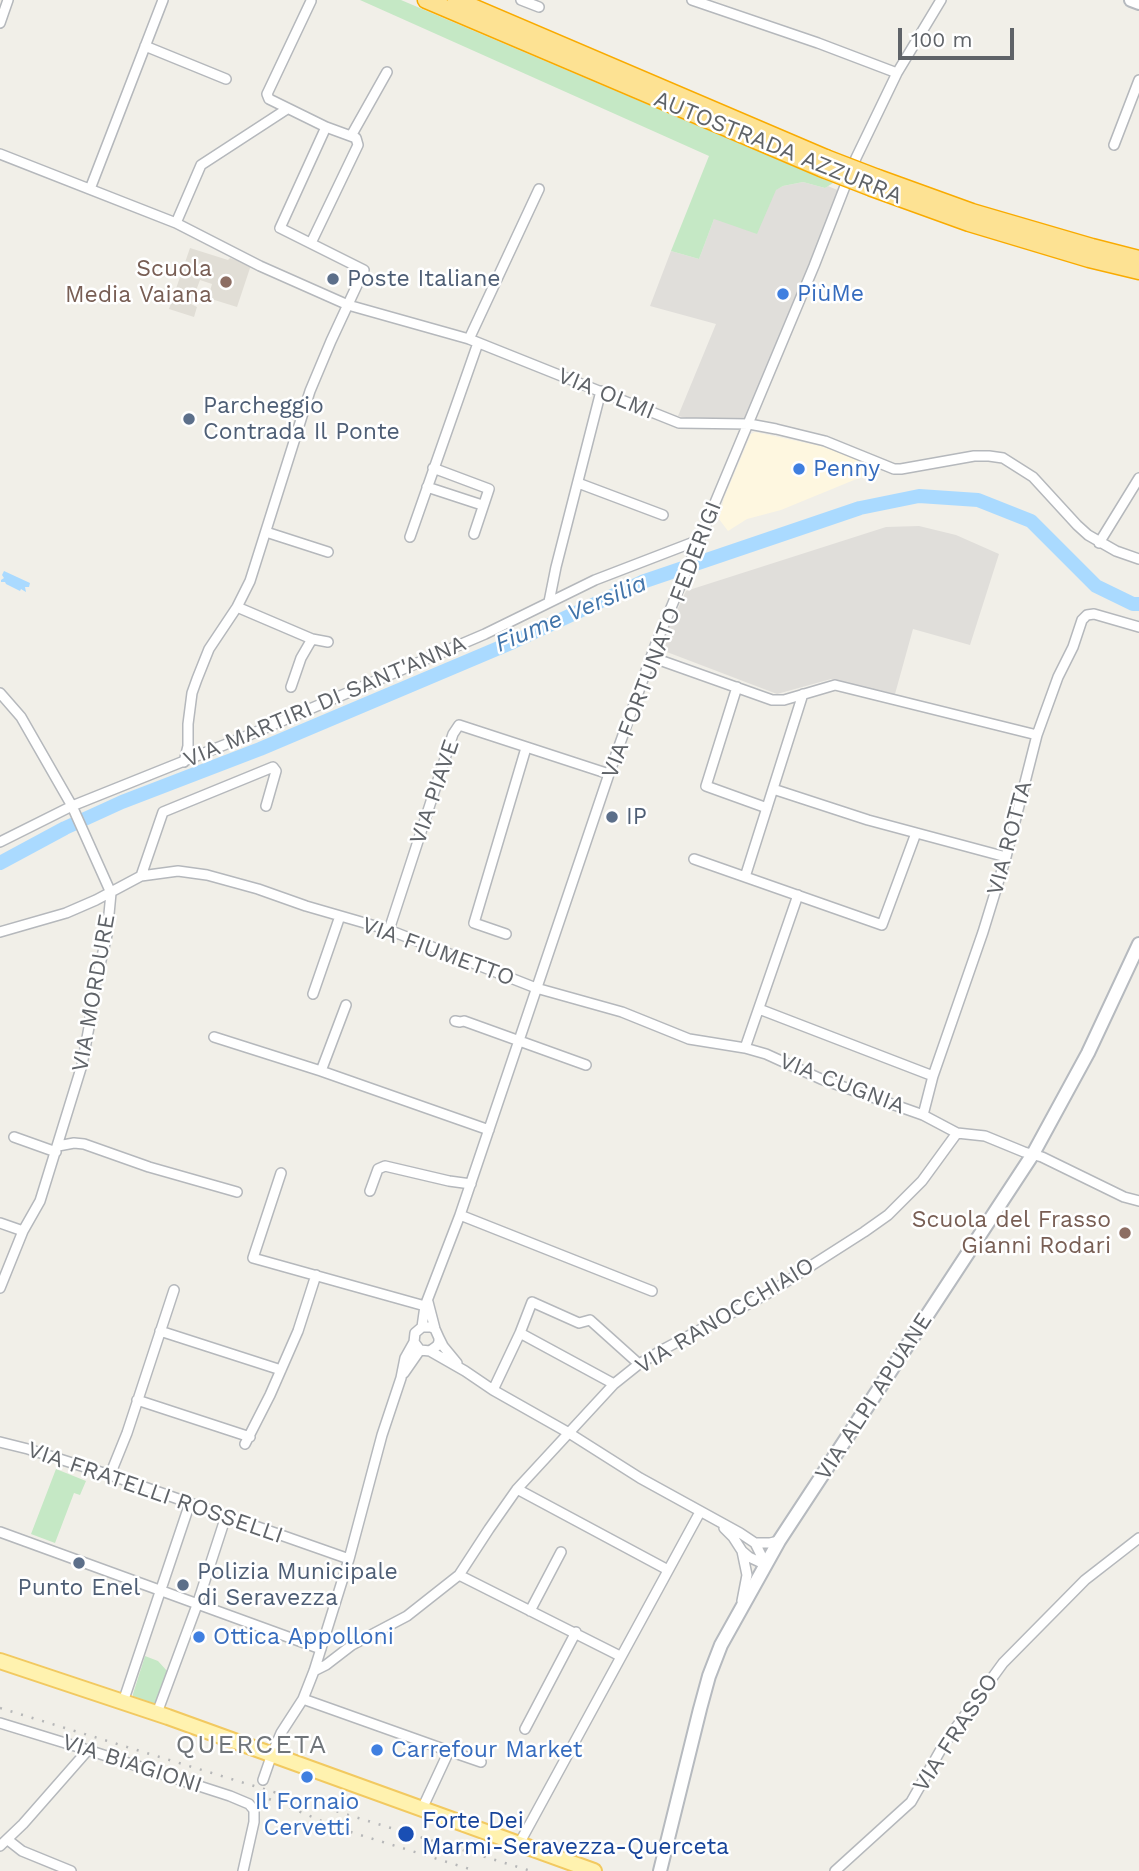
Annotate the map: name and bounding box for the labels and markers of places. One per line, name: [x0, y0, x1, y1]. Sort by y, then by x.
place label: Scuola Media Vaiana: [65, 255, 212, 309]
place label: Poste Italiane: [347, 265, 501, 293]
marker: Poste Italiane: [325, 271, 341, 287]
marker: Scuola Media Vaiana: [218, 274, 234, 290]
place label: PiùMe: [797, 280, 864, 308]
marker: PiùMe: [775, 286, 791, 302]
place label: Parcheggio Contrada Il Ponte: [203, 392, 400, 446]
marker: Parcheggio Contrada Il Ponte: [181, 411, 197, 427]
place label: Penny: [813, 455, 880, 483]
marker: Penny: [791, 461, 807, 477]
place label: IP: [626, 803, 647, 831]
marker: IP: [604, 809, 620, 825]
place label: Scuola del Frasso Gianni Rodari: [912, 1206, 1111, 1260]
marker: Scuola del Frasso Gianni Rodari: [1117, 1225, 1133, 1241]
marker: Punto Enel: [71, 1555, 87, 1571]
place label: Polizia Municipale di Seravezza: [197, 1558, 398, 1612]
place label: Punto Enel: [18, 1574, 140, 1602]
marker: Polizia Municipale di Seravezza: [175, 1577, 191, 1593]
place label: Ottica Appolloni: [213, 1623, 394, 1651]
marker: Ottica Appolloni: [191, 1629, 207, 1645]
place label: Carrefour Market: [391, 1736, 582, 1764]
marker: Carrefour Market: [369, 1742, 385, 1758]
marker: Il Fornaio Cervetti: [299, 1769, 315, 1785]
place label: Il Fornaio Cervetti: [255, 1788, 359, 1842]
place label: Forte Dei Marmi-Seravezza-Querceta: [422, 1807, 729, 1861]
marker: Forte Dei Marmi-Seravezza-Querceta: [396, 1824, 416, 1844]

